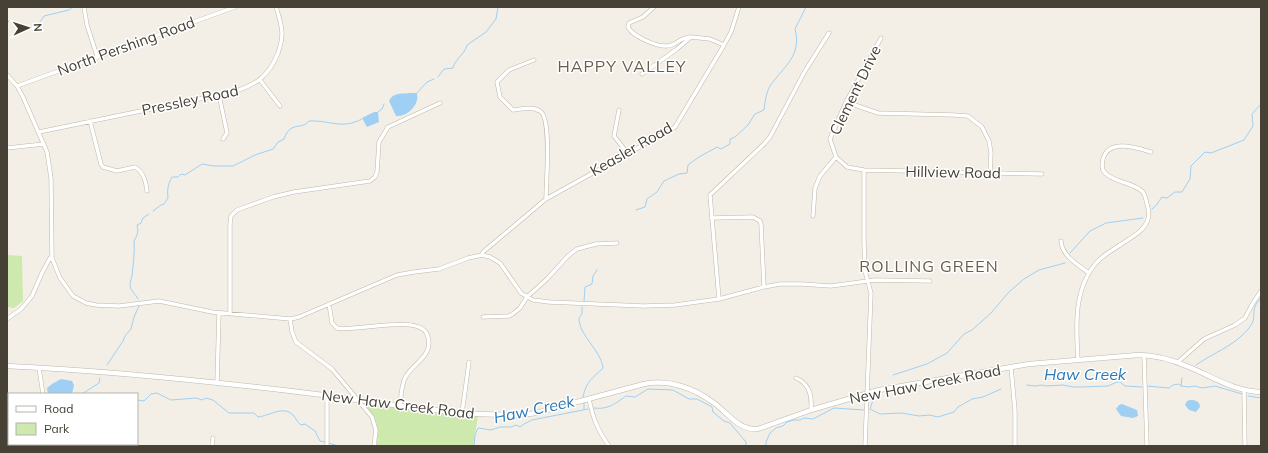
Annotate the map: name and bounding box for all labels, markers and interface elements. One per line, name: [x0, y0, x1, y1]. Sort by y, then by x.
north arrow: [8, 8, 48, 48]
street label: North Pershing Road: [55, 12, 197, 80]
text: N: [31, 23, 45, 32]
street label: Clement Drive: [825, 42, 885, 138]
district label: HAPPY VALLEY: [557, 56, 687, 76]
street label: Pressley Road: [140, 80, 240, 120]
street label: Keasler Road: [586, 118, 676, 180]
street label: Hillview Road: [905, 162, 1001, 182]
district label: ROLLING GREEN: [859, 256, 999, 276]
street label: New Haw Creek Road: [848, 360, 1002, 408]
water label: Haw Creek: [1044, 364, 1127, 384]
street label: New Haw Creek Road: [320, 385, 476, 423]
water label: Haw Creek: [492, 391, 577, 427]
legend: [8, 393, 138, 445]
text: Road: [44, 401, 73, 416]
text: Park: [44, 421, 70, 436]

